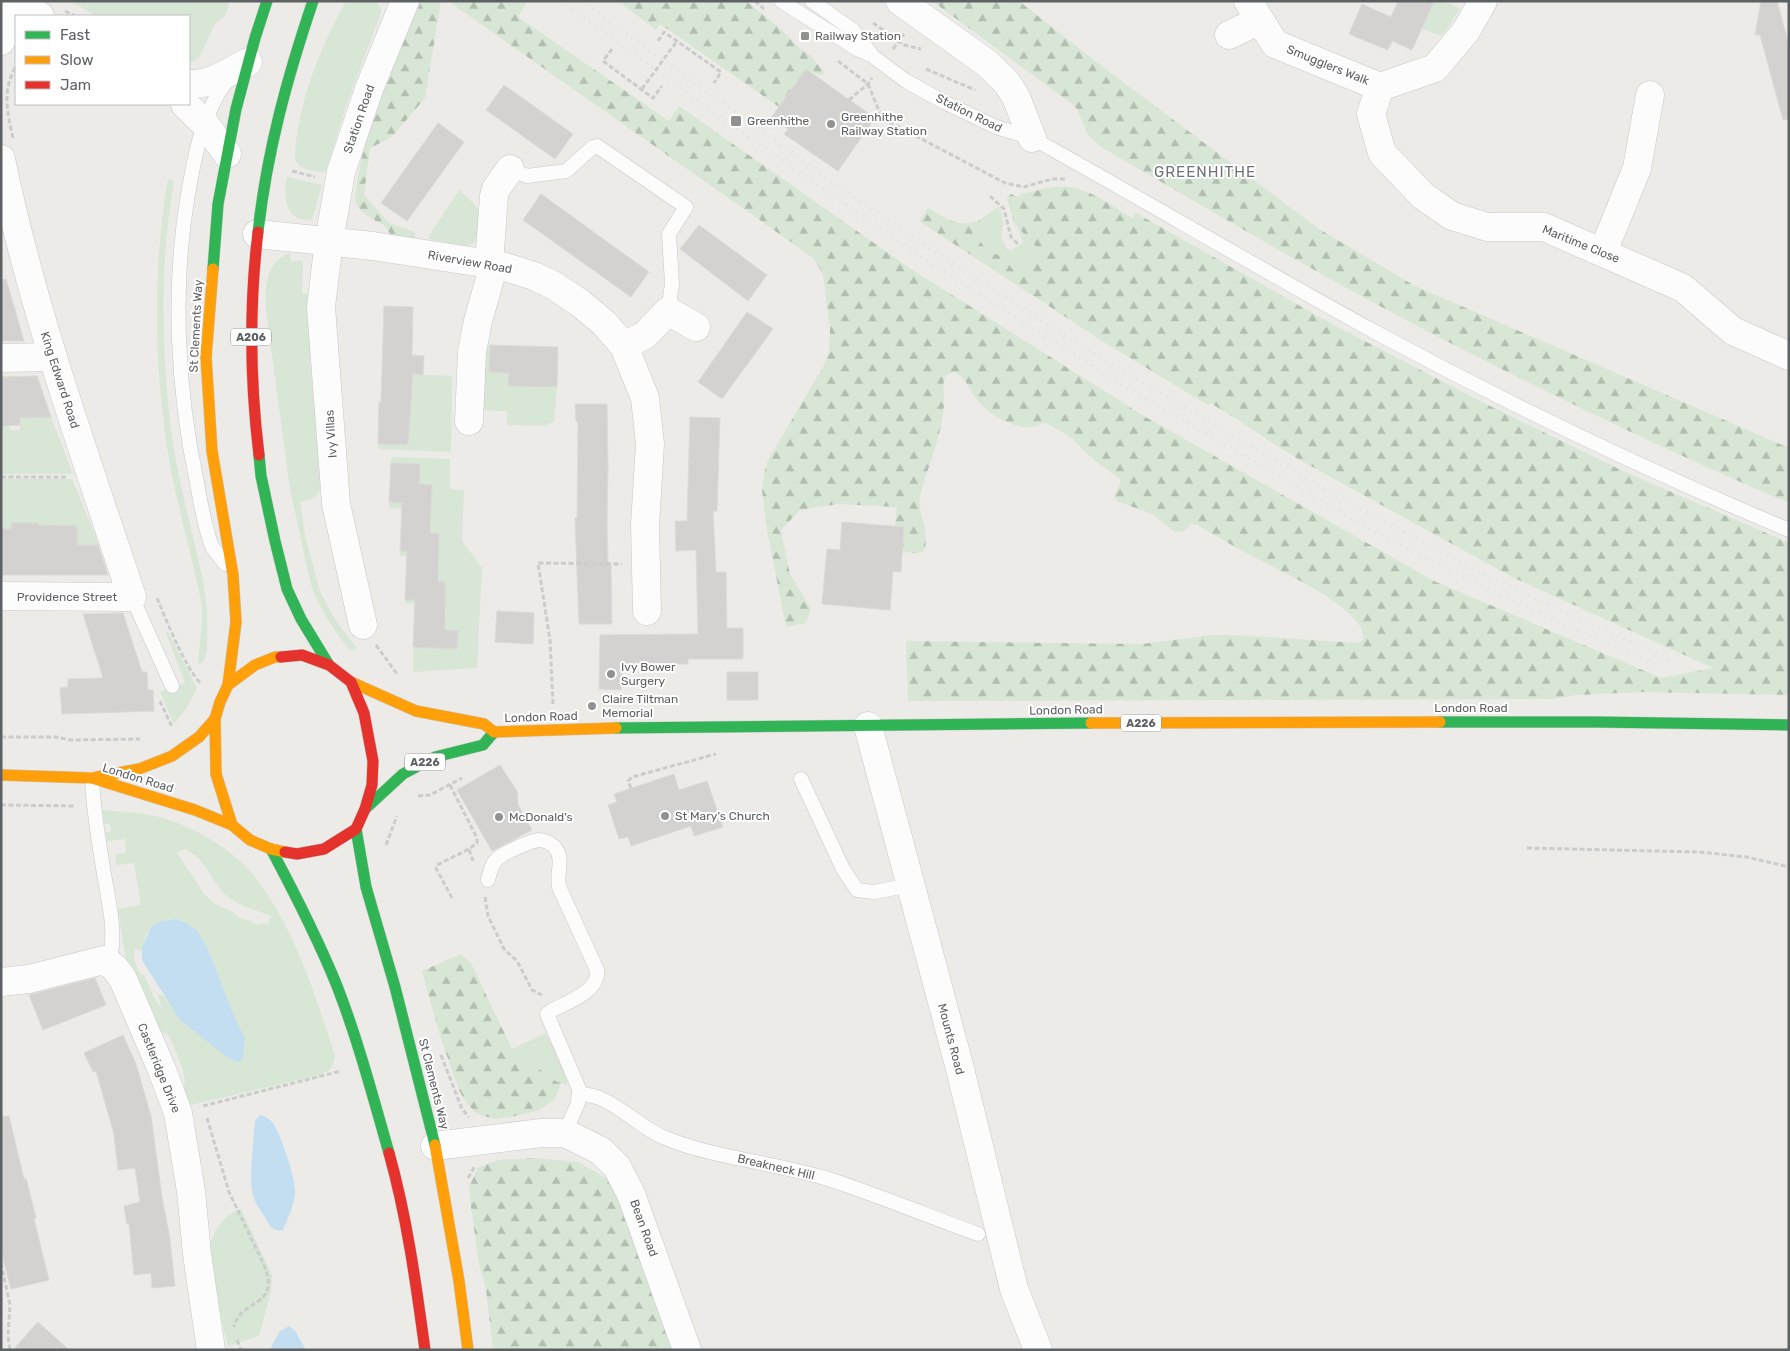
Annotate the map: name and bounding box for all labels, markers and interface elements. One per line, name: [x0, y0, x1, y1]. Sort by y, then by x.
legend: [15, 15, 190, 105]
text: Fast: [60, 26, 90, 44]
place label: Railway Station: [815, 29, 901, 43]
marker: Railway Station: [799, 30, 811, 42]
street label: Smugglers Walk: [1285, 42, 1372, 88]
text: Slow: [60, 51, 93, 69]
text: Jam: [60, 76, 91, 94]
street label: Station Road: [341, 83, 377, 155]
street label: Station Road: [934, 91, 1004, 135]
place label: Greenhithe Railway Station: [841, 110, 927, 138]
marker: Greenhithe: [729, 114, 743, 128]
place label: Greenhithe: [747, 114, 810, 128]
marker: Greenhithe Railway Station: [825, 118, 837, 130]
district label: GREENHITHE: [1154, 163, 1256, 181]
street label: Maritime Close: [1540, 222, 1622, 266]
street label: Riverview Road: [427, 248, 513, 276]
street label: St Clements Way: [187, 279, 205, 373]
road number: A206: [231, 328, 271, 346]
street label: King Edward Road: [38, 330, 82, 430]
street label: Ivy Villas: [322, 409, 340, 459]
street label: Providence Street: [17, 590, 118, 604]
place label: Ivy Bower Surgery: [621, 660, 676, 688]
marker: Ivy Bower Surgery: [605, 668, 617, 680]
place label: Claire Tiltman Memorial: [602, 692, 678, 720]
marker: Claire Tiltman Memorial: [586, 700, 598, 712]
street label: London Road: [1434, 701, 1508, 715]
street label: London Road: [1029, 702, 1103, 718]
street label: London Road: [504, 709, 578, 725]
road number: A226: [1121, 714, 1161, 731]
road number: A226: [405, 754, 445, 770]
street label: London Road: [101, 761, 175, 795]
place label: St Mary's Church: [675, 809, 770, 823]
place label: McDonald's: [509, 810, 573, 824]
marker: St Mary's Church: [659, 810, 671, 822]
marker: McDonald's: [493, 811, 505, 823]
street label: Mounts Road: [935, 1002, 967, 1076]
street label: Castleridge Drive: [135, 1021, 183, 1115]
street label: St Clements Way: [416, 1037, 452, 1131]
street label: Breakneck Hill: [736, 1151, 816, 1183]
street label: Bean Road: [627, 1197, 661, 1259]

